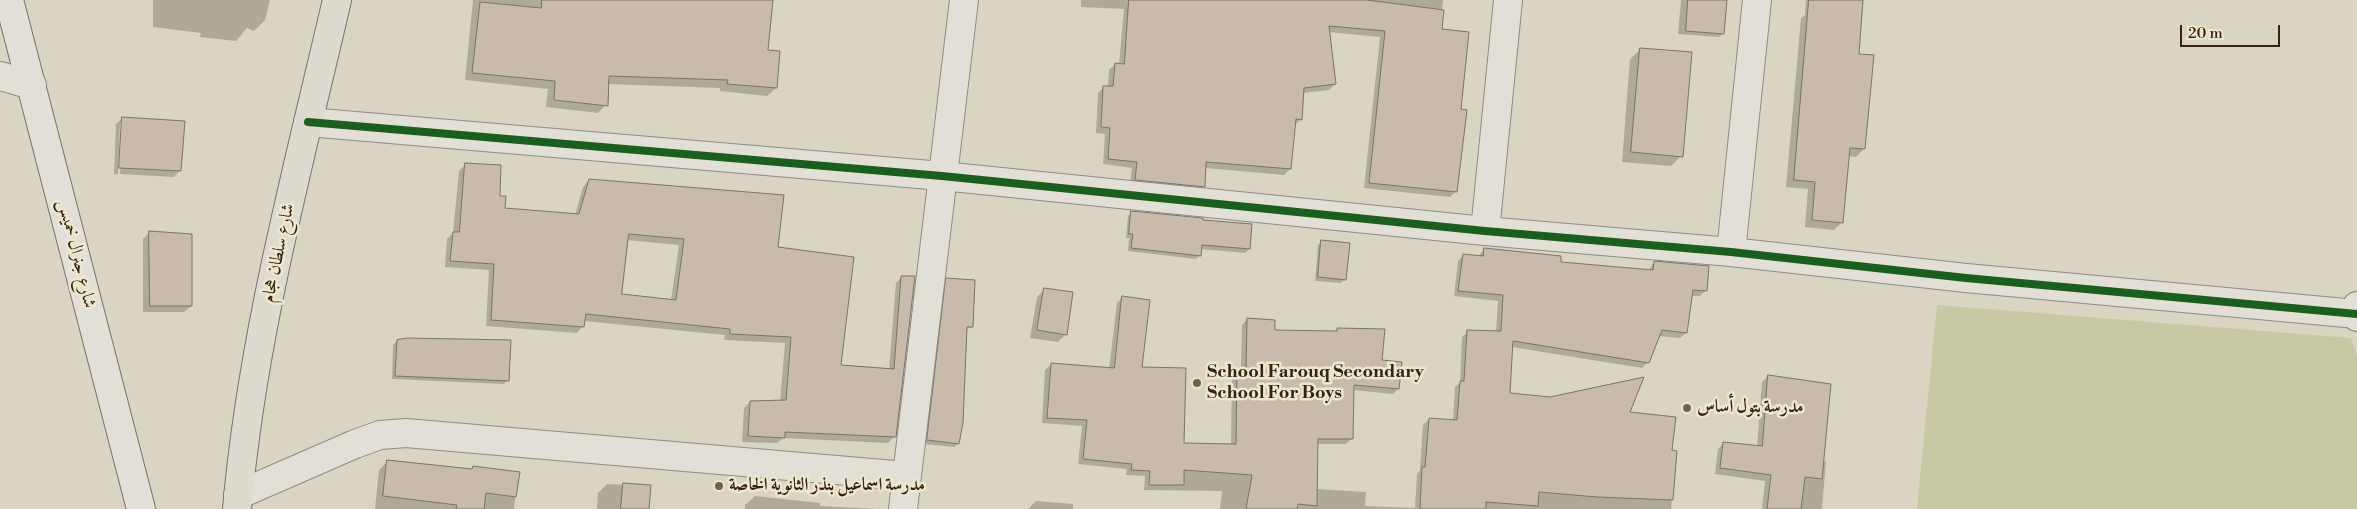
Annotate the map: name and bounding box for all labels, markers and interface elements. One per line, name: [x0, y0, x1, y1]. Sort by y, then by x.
scale bar: [2182, 15, 2282, 47]
text: 20 m: [2188, 24, 2223, 43]
street label: شارع جنرال خميس: [52, 197, 100, 311]
street label: شارع سلطان هجام: [258, 202, 300, 304]
place label: School Farouq Secondary School For Boys: [1207, 362, 1424, 404]
marker: School Farouq Secondary School For Boys: [1191, 377, 1203, 389]
place label: مدرسة بتول أساس: [1697, 397, 1803, 419]
marker: مدرسة بتول أساس: [1681, 402, 1693, 414]
place label: مدرسة اسماعيل بنذر الثانوية الخاصة: [729, 475, 925, 497]
marker: مدرسة اسماعيل بنذر الثانوية الخاصة: [713, 480, 725, 492]

